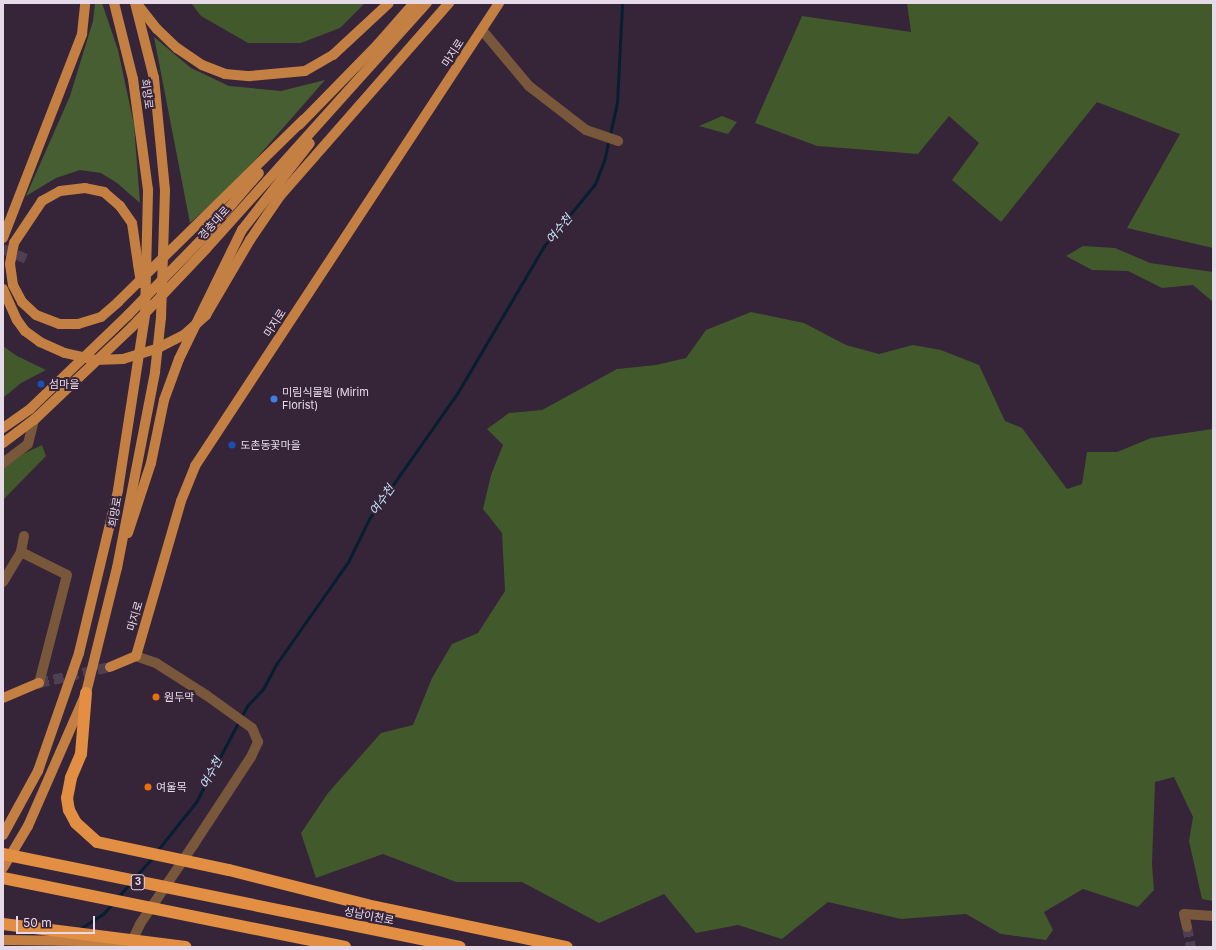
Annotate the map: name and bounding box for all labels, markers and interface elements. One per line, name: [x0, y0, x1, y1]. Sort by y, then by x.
street label: 마지로: [439, 37, 467, 69]
street label: 희망로: [138, 78, 156, 110]
street label: 경충대로: [196, 204, 232, 242]
water label: 여수천: [543, 212, 575, 246]
street label: 마지로: [261, 307, 289, 339]
place label: 섬마을: [49, 377, 79, 391]
marker: 섬마을: [36, 379, 46, 389]
place label: 미림식물원 (Mirim Florist): [282, 386, 369, 412]
marker: 미림식물원 (Mirim Florist): [269, 394, 279, 404]
place label: 도촌동꽃마을: [240, 438, 301, 452]
marker: 도촌동꽃마을: [227, 440, 237, 450]
water label: 여수천: [367, 482, 397, 518]
street label: 희망로: [106, 496, 124, 528]
street label: 마지로: [124, 600, 146, 632]
place label: 원두막: [164, 690, 194, 704]
marker: 원두막: [151, 692, 161, 702]
water label: 여수천: [197, 755, 225, 791]
place label: 여울목: [156, 780, 186, 794]
marker: 여울목: [143, 782, 153, 792]
road number: 3: [130, 874, 146, 890]
street label: 성남이천로: [343, 905, 395, 927]
scale bar: [18, 908, 97, 934]
text: 50 m: [23, 915, 52, 930]

